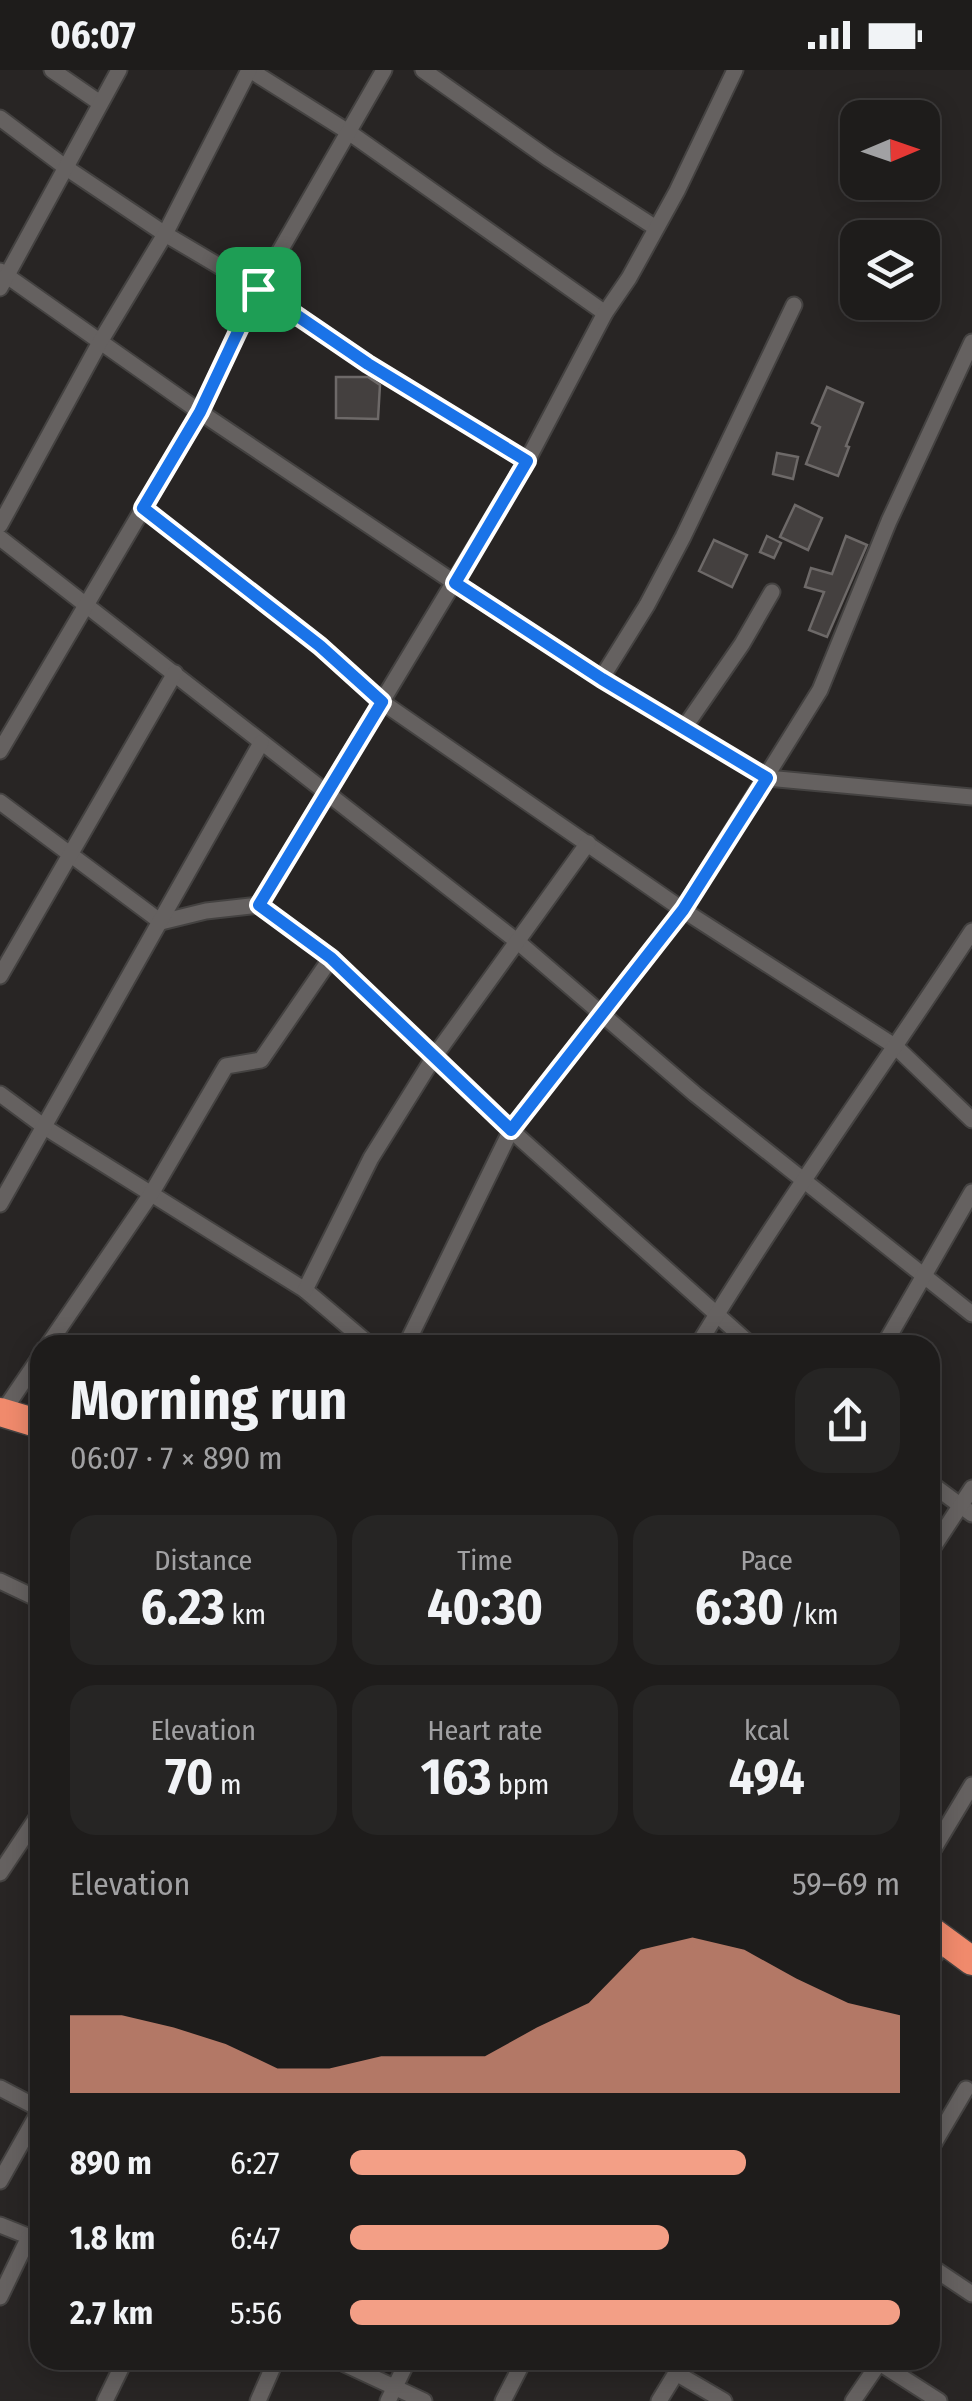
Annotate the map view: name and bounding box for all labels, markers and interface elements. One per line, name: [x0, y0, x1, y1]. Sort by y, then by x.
text: 06:07: [50, 12, 136, 58]
north arrow: [840, 100, 940, 200]
map controls: [840, 100, 940, 320]
button: layers: [840, 220, 940, 320]
pin: [216, 247, 301, 332]
icon: arrive: [231, 262, 286, 317]
text: Morning run: [70, 1368, 347, 1434]
button: share: [795, 1368, 900, 1473]
text: 06:07 · 7 × 890 m: [70, 1439, 283, 1477]
text: Distance: [154, 1544, 252, 1577]
text: Time: [457, 1544, 513, 1577]
text: Pace: [741, 1544, 793, 1577]
text: 6.23: [141, 1577, 225, 1637]
text: 40:30: [427, 1577, 543, 1637]
text: 6:30: [695, 1577, 784, 1637]
text: km: [225, 1598, 266, 1631]
text: /km: [784, 1598, 838, 1631]
text: Elevation: [151, 1714, 256, 1747]
text: Heart rate: [428, 1714, 542, 1747]
text: kcal: [744, 1714, 789, 1747]
text: 70: [165, 1747, 213, 1807]
text: 163: [421, 1747, 491, 1807]
text: 494: [729, 1747, 805, 1807]
text: m: [213, 1768, 241, 1801]
text: bpm: [491, 1768, 549, 1801]
text: Elevation: [70, 1865, 190, 1903]
text: 59–69 m: [792, 1865, 900, 1903]
text: 890 m: [70, 2144, 152, 2182]
text: 6:27: [230, 2144, 280, 2182]
text: 1.8 km: [70, 2219, 155, 2257]
text: 6:47: [230, 2219, 280, 2257]
text: 2.7 km: [70, 2294, 153, 2332]
text: 5:56: [230, 2294, 282, 2332]

